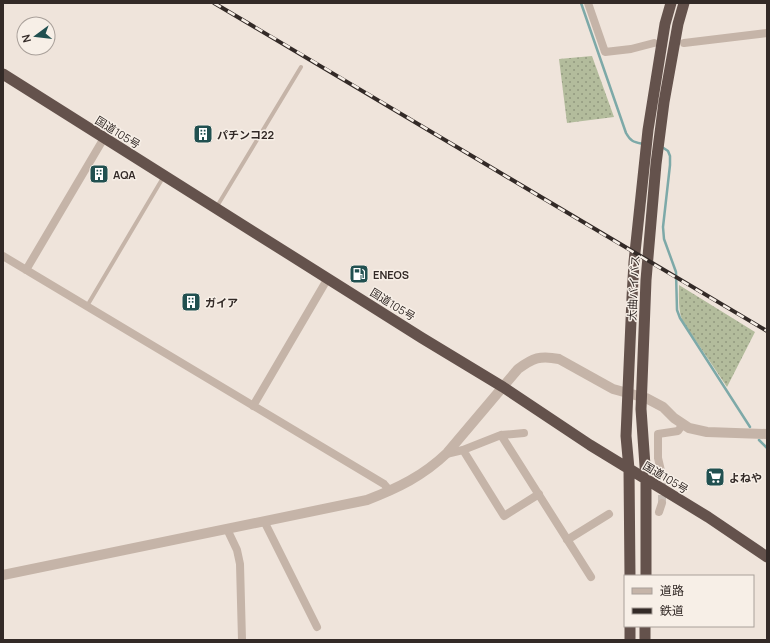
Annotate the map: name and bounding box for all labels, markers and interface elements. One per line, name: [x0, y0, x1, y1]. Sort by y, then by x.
north arrow: [16, 16, 56, 56]
text: N: [18, 33, 34, 44]
street label: 国道105号: [93, 112, 143, 152]
building icon: パチンコ22: [192, 123, 214, 145]
place label: パチンコ22: [217, 127, 274, 142]
building icon: AQA: [88, 163, 110, 185]
place label: AQA: [113, 167, 136, 182]
street label: 大曲バイパス: [624, 255, 642, 321]
fuel station icon: ENEOS: [348, 263, 370, 285]
place label: ENEOS: [373, 267, 409, 282]
street label: 国道105号: [368, 284, 418, 324]
building icon: ガイア: [180, 291, 202, 313]
place label: ガイア: [205, 295, 238, 310]
street label: 国道105号: [641, 458, 691, 496]
supermarket icon: よねや: [704, 466, 726, 488]
place label: よねや: [729, 470, 762, 485]
legend: [624, 575, 754, 627]
text: 道路: [660, 582, 684, 599]
text: 鉄道: [660, 602, 684, 619]

